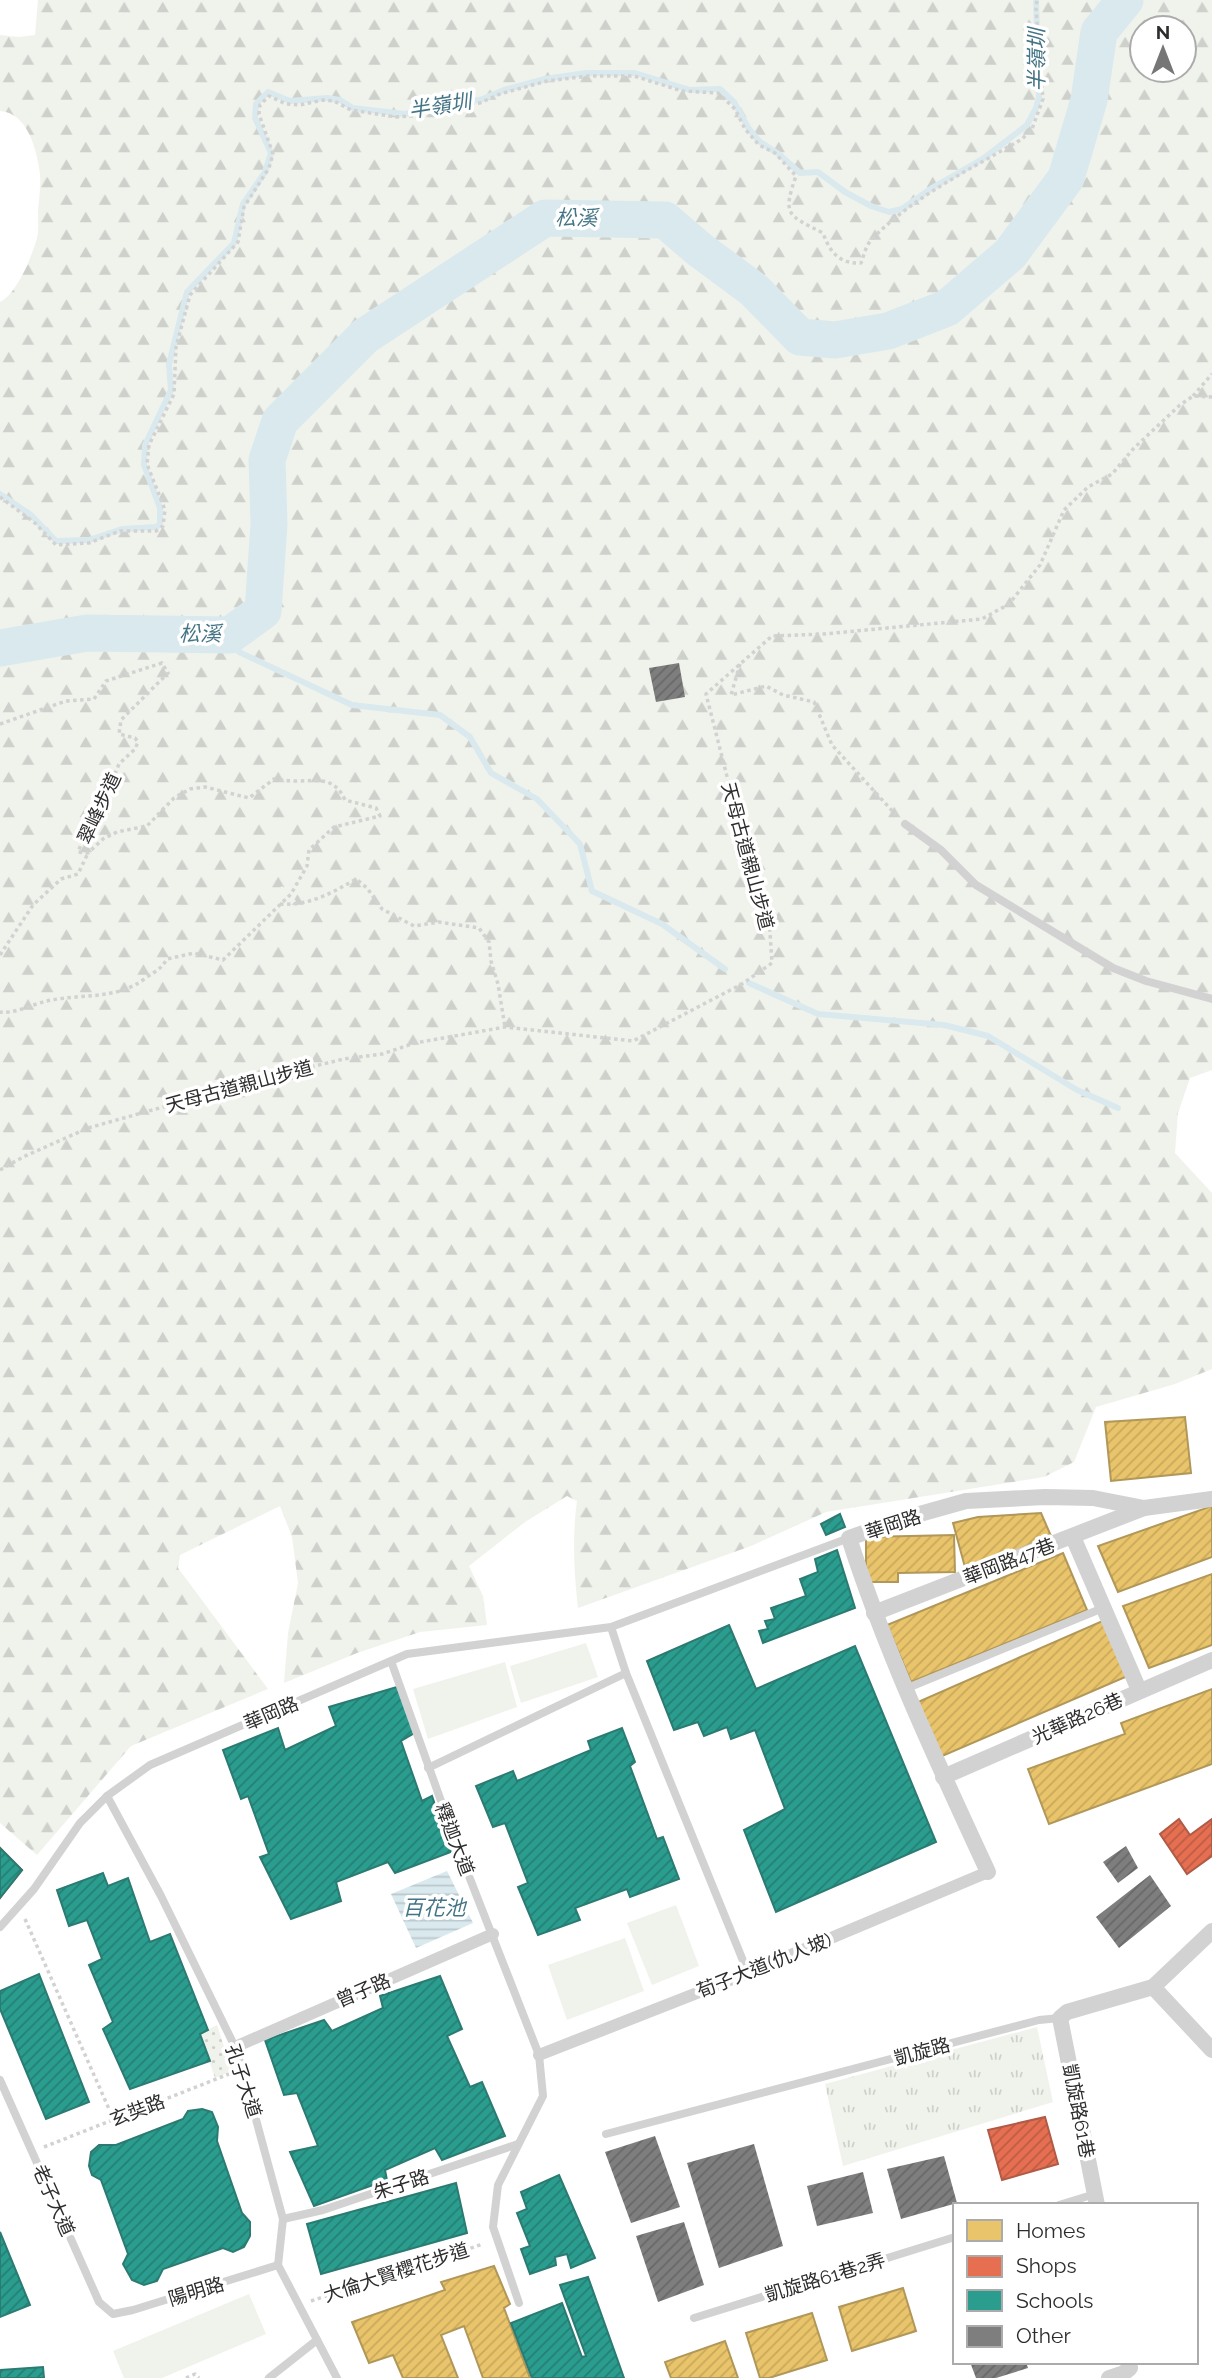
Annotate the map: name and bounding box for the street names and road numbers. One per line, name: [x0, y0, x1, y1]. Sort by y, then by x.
street label: 翠峰步道: [73, 769, 125, 847]
street label: 天母古道親山步道: [718, 780, 778, 932]
street label: 天母古道親山步道: [163, 1056, 315, 1116]
street label: 華岡路: [862, 1505, 924, 1543]
street label: 華岡路47巷: [960, 1533, 1058, 1589]
street label: 光華路26巷: [1028, 1688, 1126, 1748]
street label: 華岡路: [240, 1692, 302, 1734]
street label: 釋迦大道: [431, 1800, 479, 1878]
street label: 荀子大道(仇人坡): [693, 1928, 835, 2002]
street label: 曾子路: [332, 1969, 394, 2011]
street label: 凱旋路: [892, 2033, 952, 2069]
street label: 孔子大道: [222, 2041, 266, 2121]
street label: 凱旋路61巷: [1059, 2062, 1099, 2160]
street label: 玄奘路: [106, 2090, 168, 2130]
street label: 老子大道: [28, 2161, 80, 2239]
street label: 朱子路: [370, 2165, 432, 2203]
street label: 大倫大賢櫻花步道: [320, 2238, 472, 2306]
street label: 凱旋路61巷2弄: [762, 2248, 888, 2306]
street label: 陽明路: [166, 2272, 226, 2310]

